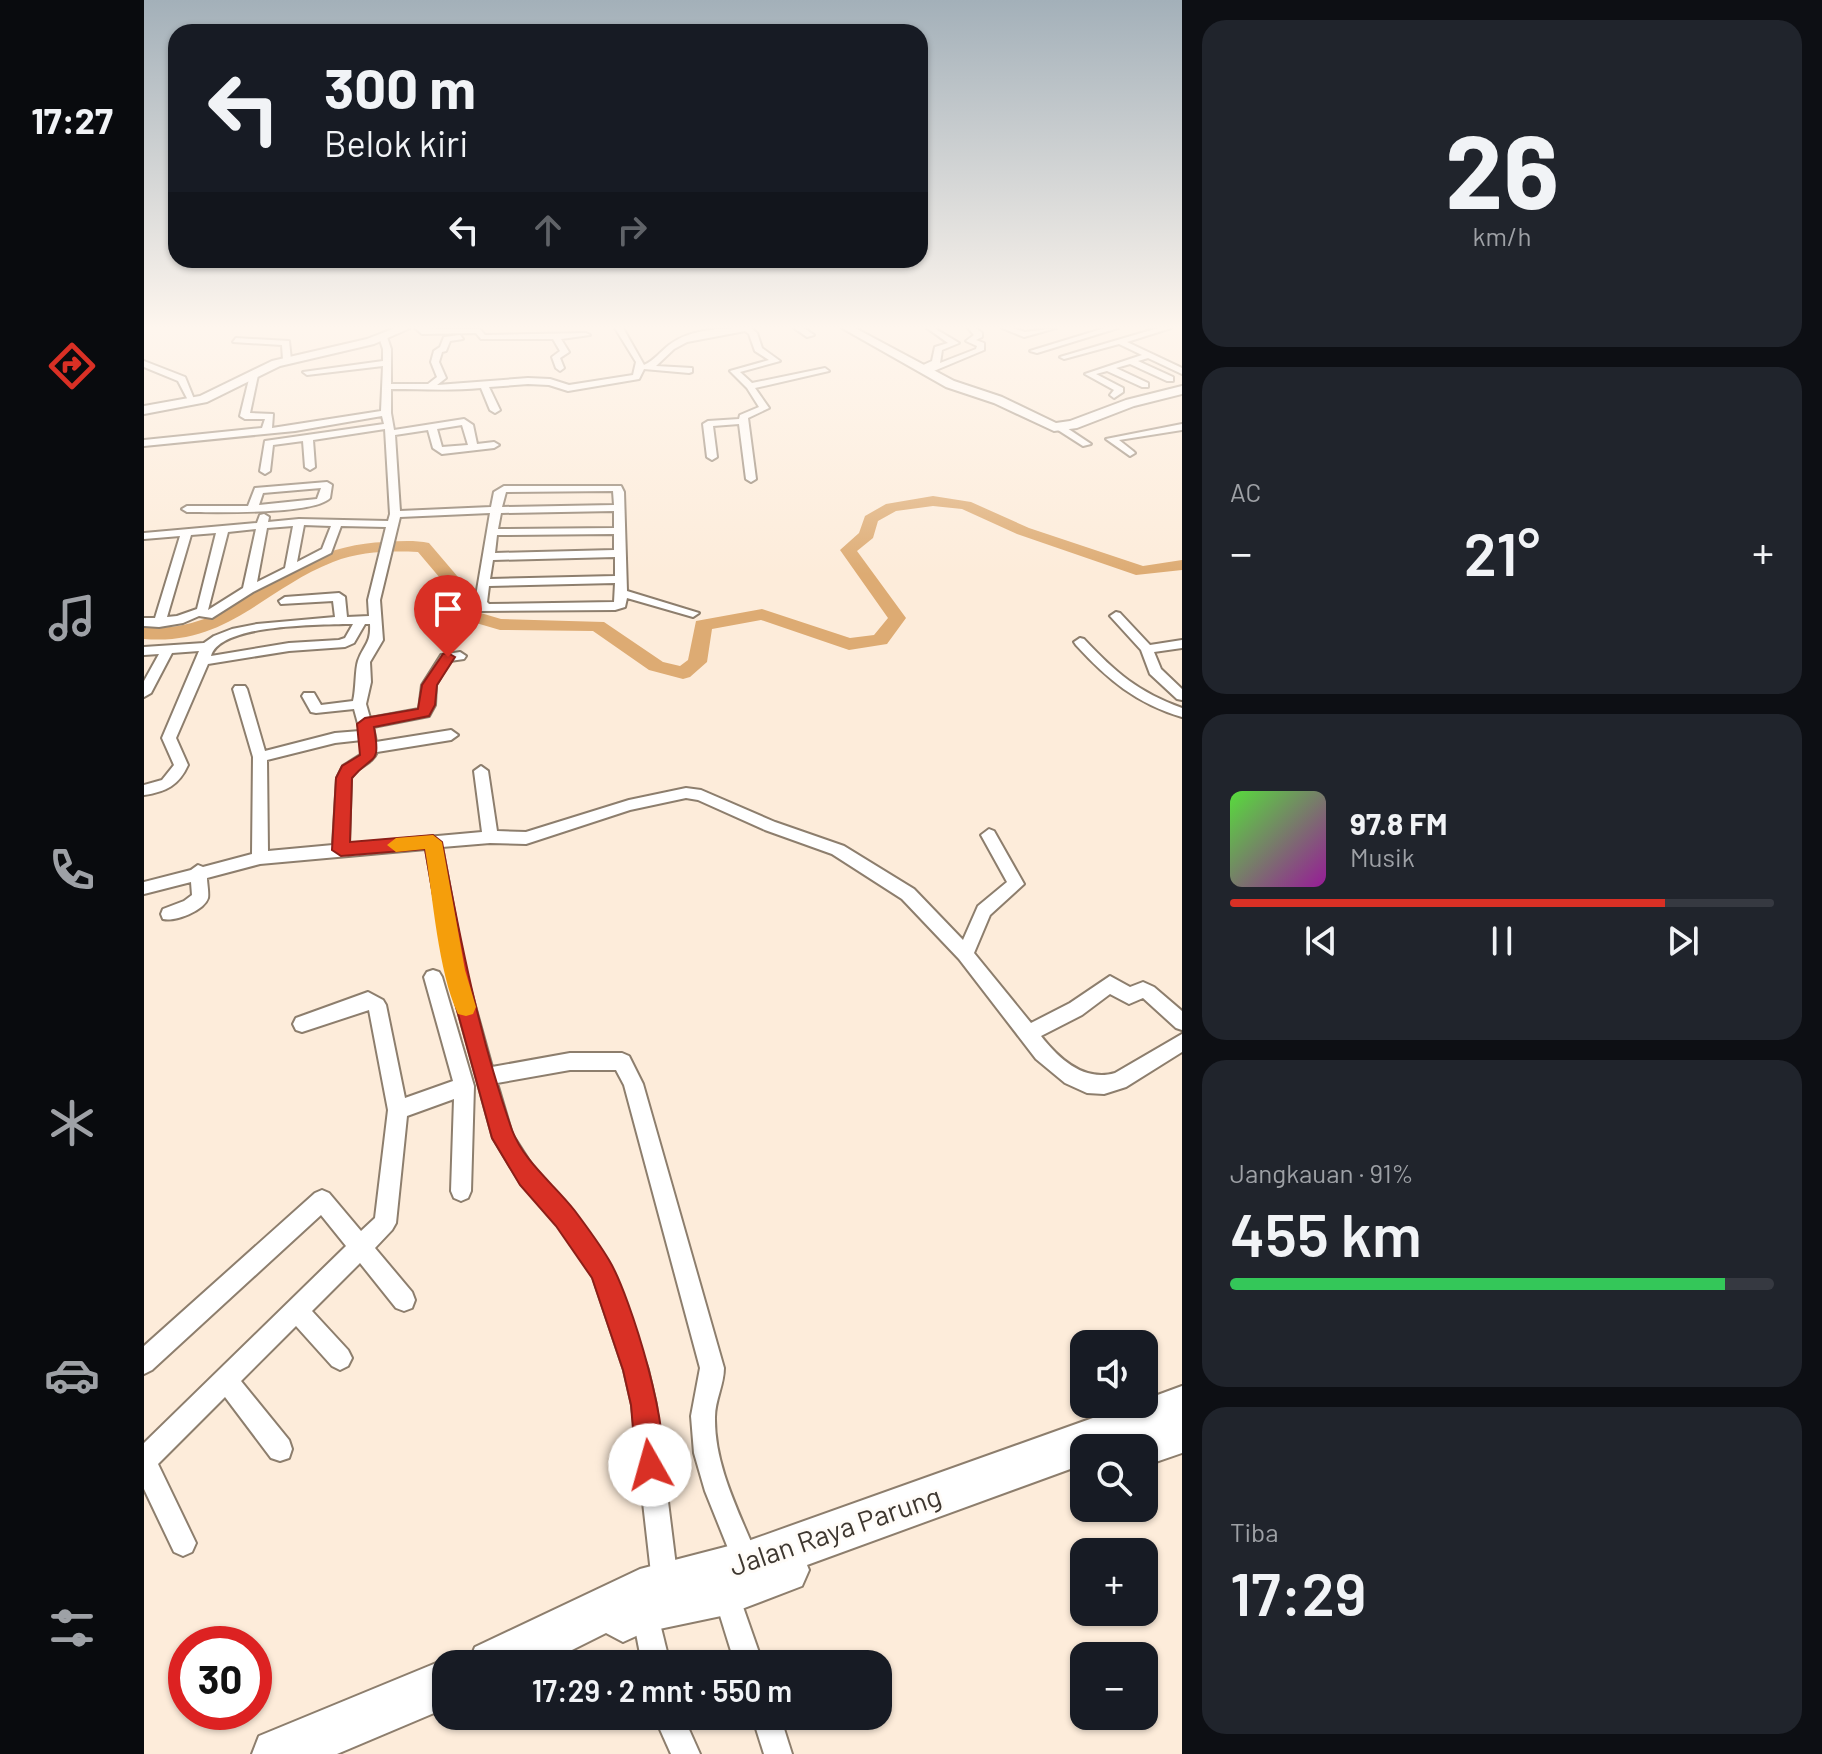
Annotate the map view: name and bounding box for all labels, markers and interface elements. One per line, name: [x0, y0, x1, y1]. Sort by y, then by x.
text: 300 m: [324, 53, 476, 120]
icon: left: [192, 56, 296, 160]
text: 17:27: [31, 98, 113, 141]
text: 26: [1445, 105, 1559, 230]
text: Belok kiri: [324, 121, 468, 164]
icon: left: [442, 208, 486, 252]
icon: ahead: [526, 208, 570, 252]
icon: right: [610, 208, 654, 252]
text: km/h: [1473, 220, 1531, 251]
icon: directions: [44, 338, 100, 394]
text: AC: [1230, 476, 1261, 507]
text: 21°: [1464, 516, 1540, 588]
text: −: [1230, 525, 1252, 578]
text: +: [1752, 525, 1774, 578]
pin: [414, 575, 482, 657]
icon: arrive: [426, 587, 470, 631]
icon: music: [44, 590, 100, 646]
text: 97.8 FM: [1350, 805, 1447, 841]
text: Musik: [1350, 841, 1415, 872]
icon: phone: [44, 842, 100, 898]
icon: previous: [1299, 919, 1343, 963]
icon: pause: [1480, 919, 1524, 963]
icon: next: [1661, 919, 1705, 963]
icon: climate: [44, 1095, 100, 1151]
text: Jangkauan · 91%: [1230, 1157, 1414, 1188]
text: 455 km: [1230, 1197, 1422, 1269]
map controls: [1070, 1330, 1158, 1730]
button: sound: [1070, 1330, 1158, 1418]
icon: car: [44, 1347, 100, 1403]
position arrow: [608, 1423, 692, 1507]
button: search: [1070, 1434, 1158, 1522]
street label: Jalan Raya Parung: [724, 1478, 945, 1582]
text: Tiba: [1230, 1516, 1279, 1547]
button: +: [1070, 1538, 1158, 1626]
text: 17:29: [1230, 1556, 1366, 1628]
icon: filters: [44, 1600, 100, 1656]
speed limit sign: 30: [168, 1626, 272, 1730]
button: −: [1070, 1642, 1158, 1730]
text: 17:29 · 2 mnt · 550 m: [532, 1672, 792, 1708]

